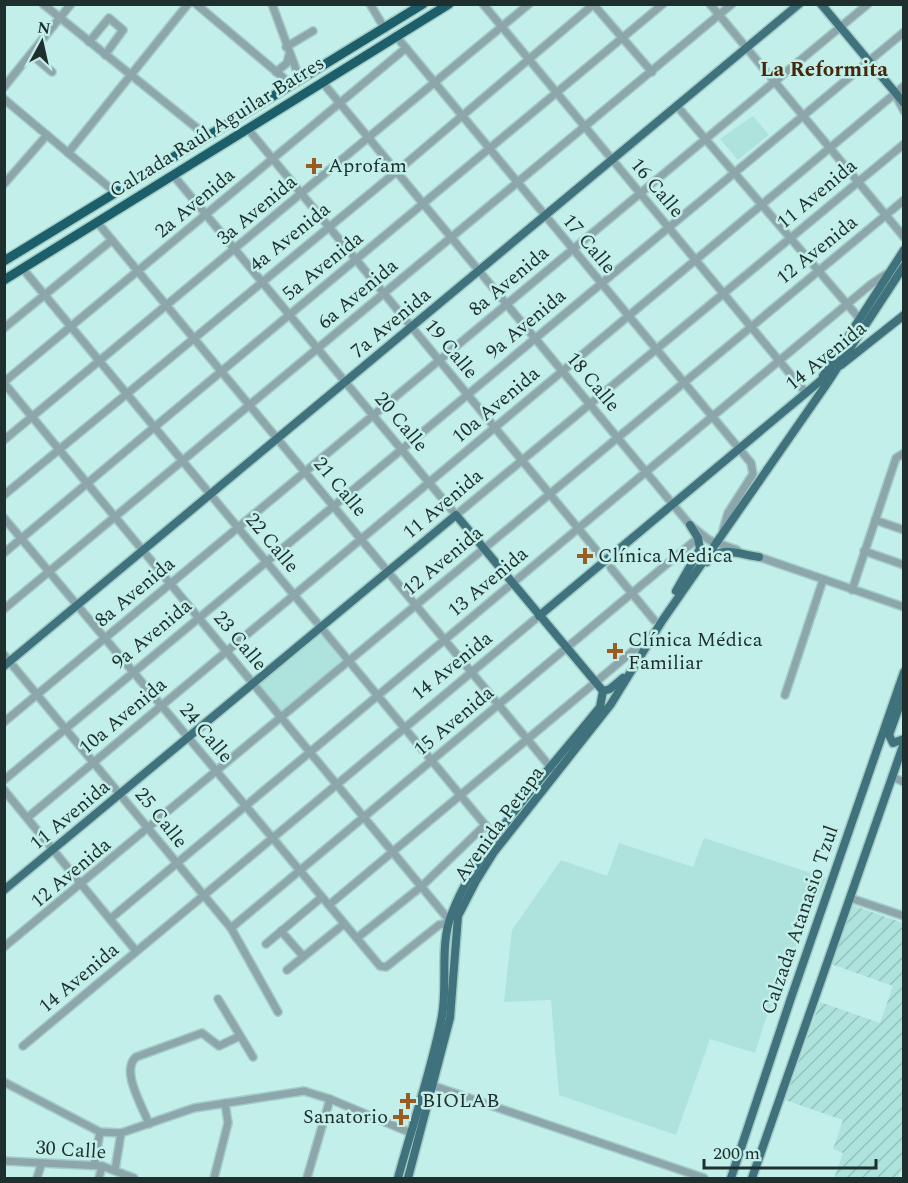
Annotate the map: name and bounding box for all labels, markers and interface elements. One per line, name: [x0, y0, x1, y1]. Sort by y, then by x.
north arrow: [12, 12, 72, 72]
text: N: [36, 15, 52, 41]
street label: Calzada Raúl Aguilar Batres: [104, 48, 330, 206]
district label: La Reformita: [760, 54, 888, 86]
place label: Aprofam: [328, 151, 407, 181]
street label: 16 Calle: [623, 151, 691, 225]
street label: 11 Avenida: [770, 151, 864, 237]
marker: Aprofam: [305, 157, 323, 175]
street label: 2a Avenida: [148, 160, 242, 246]
street label: 3a Avenida: [210, 167, 304, 253]
street label: 4a Avenida: [243, 195, 337, 279]
street label: 17 Calle: [555, 207, 623, 281]
street label: 12 Avenida: [770, 208, 864, 292]
street label: 5a Avenida: [276, 224, 370, 308]
street label: 8a Avenida: [462, 238, 556, 324]
street label: 6a Avenida: [311, 251, 405, 337]
street label: 7a Avenida: [344, 280, 438, 366]
street label: 9a Avenida: [479, 281, 573, 367]
street label: 19 Calle: [417, 312, 485, 386]
street label: 14 Avenida: [779, 314, 873, 398]
street label: 18 Calle: [559, 345, 627, 419]
street label: 10a Avenida: [445, 359, 547, 451]
street label: 20 Calle: [367, 385, 435, 459]
street label: 21 Calle: [306, 450, 374, 524]
street label: 11 Avenida: [396, 461, 490, 547]
street label: 22 Calle: [238, 506, 306, 580]
street label: 12 Avenida: [396, 518, 490, 604]
street label: 13 Avenida: [441, 539, 535, 625]
place label: Clínica Medica: [598, 541, 733, 571]
marker: Clínica Medica: [576, 547, 594, 565]
street label: 8a Avenida: [88, 549, 182, 635]
street label: 9a Avenida: [105, 591, 199, 677]
street label: 23 Calle: [206, 604, 274, 678]
street label: 14 Avenida: [405, 624, 499, 708]
place label: Clínica Médica Familiar: [628, 625, 763, 678]
marker: Clínica Médica Familiar: [606, 642, 624, 660]
street label: 10a Avenida: [72, 670, 174, 762]
street label: 15 Avenida: [407, 678, 501, 764]
street label: 24 Calle: [172, 696, 240, 770]
street label: Avenida Petapa: [446, 759, 552, 888]
street label: 11 Avenida: [23, 772, 117, 858]
street label: 25 Calle: [127, 781, 195, 855]
street label: Calzada Atanasio Tzul: [753, 821, 847, 1019]
street label: 12 Avenida: [24, 830, 118, 916]
street label: 14 Avenida: [32, 935, 126, 1021]
place label: BIOLAB: [422, 1086, 500, 1116]
marker: BIOLAB: [399, 1092, 417, 1110]
place label: Sanatorio: [303, 1102, 388, 1132]
marker: Sanatorio: [392, 1108, 410, 1126]
scale bar: [704, 1132, 876, 1170]
street label: 30 Calle: [35, 1133, 107, 1167]
text: 200 m: [713, 1140, 760, 1167]

